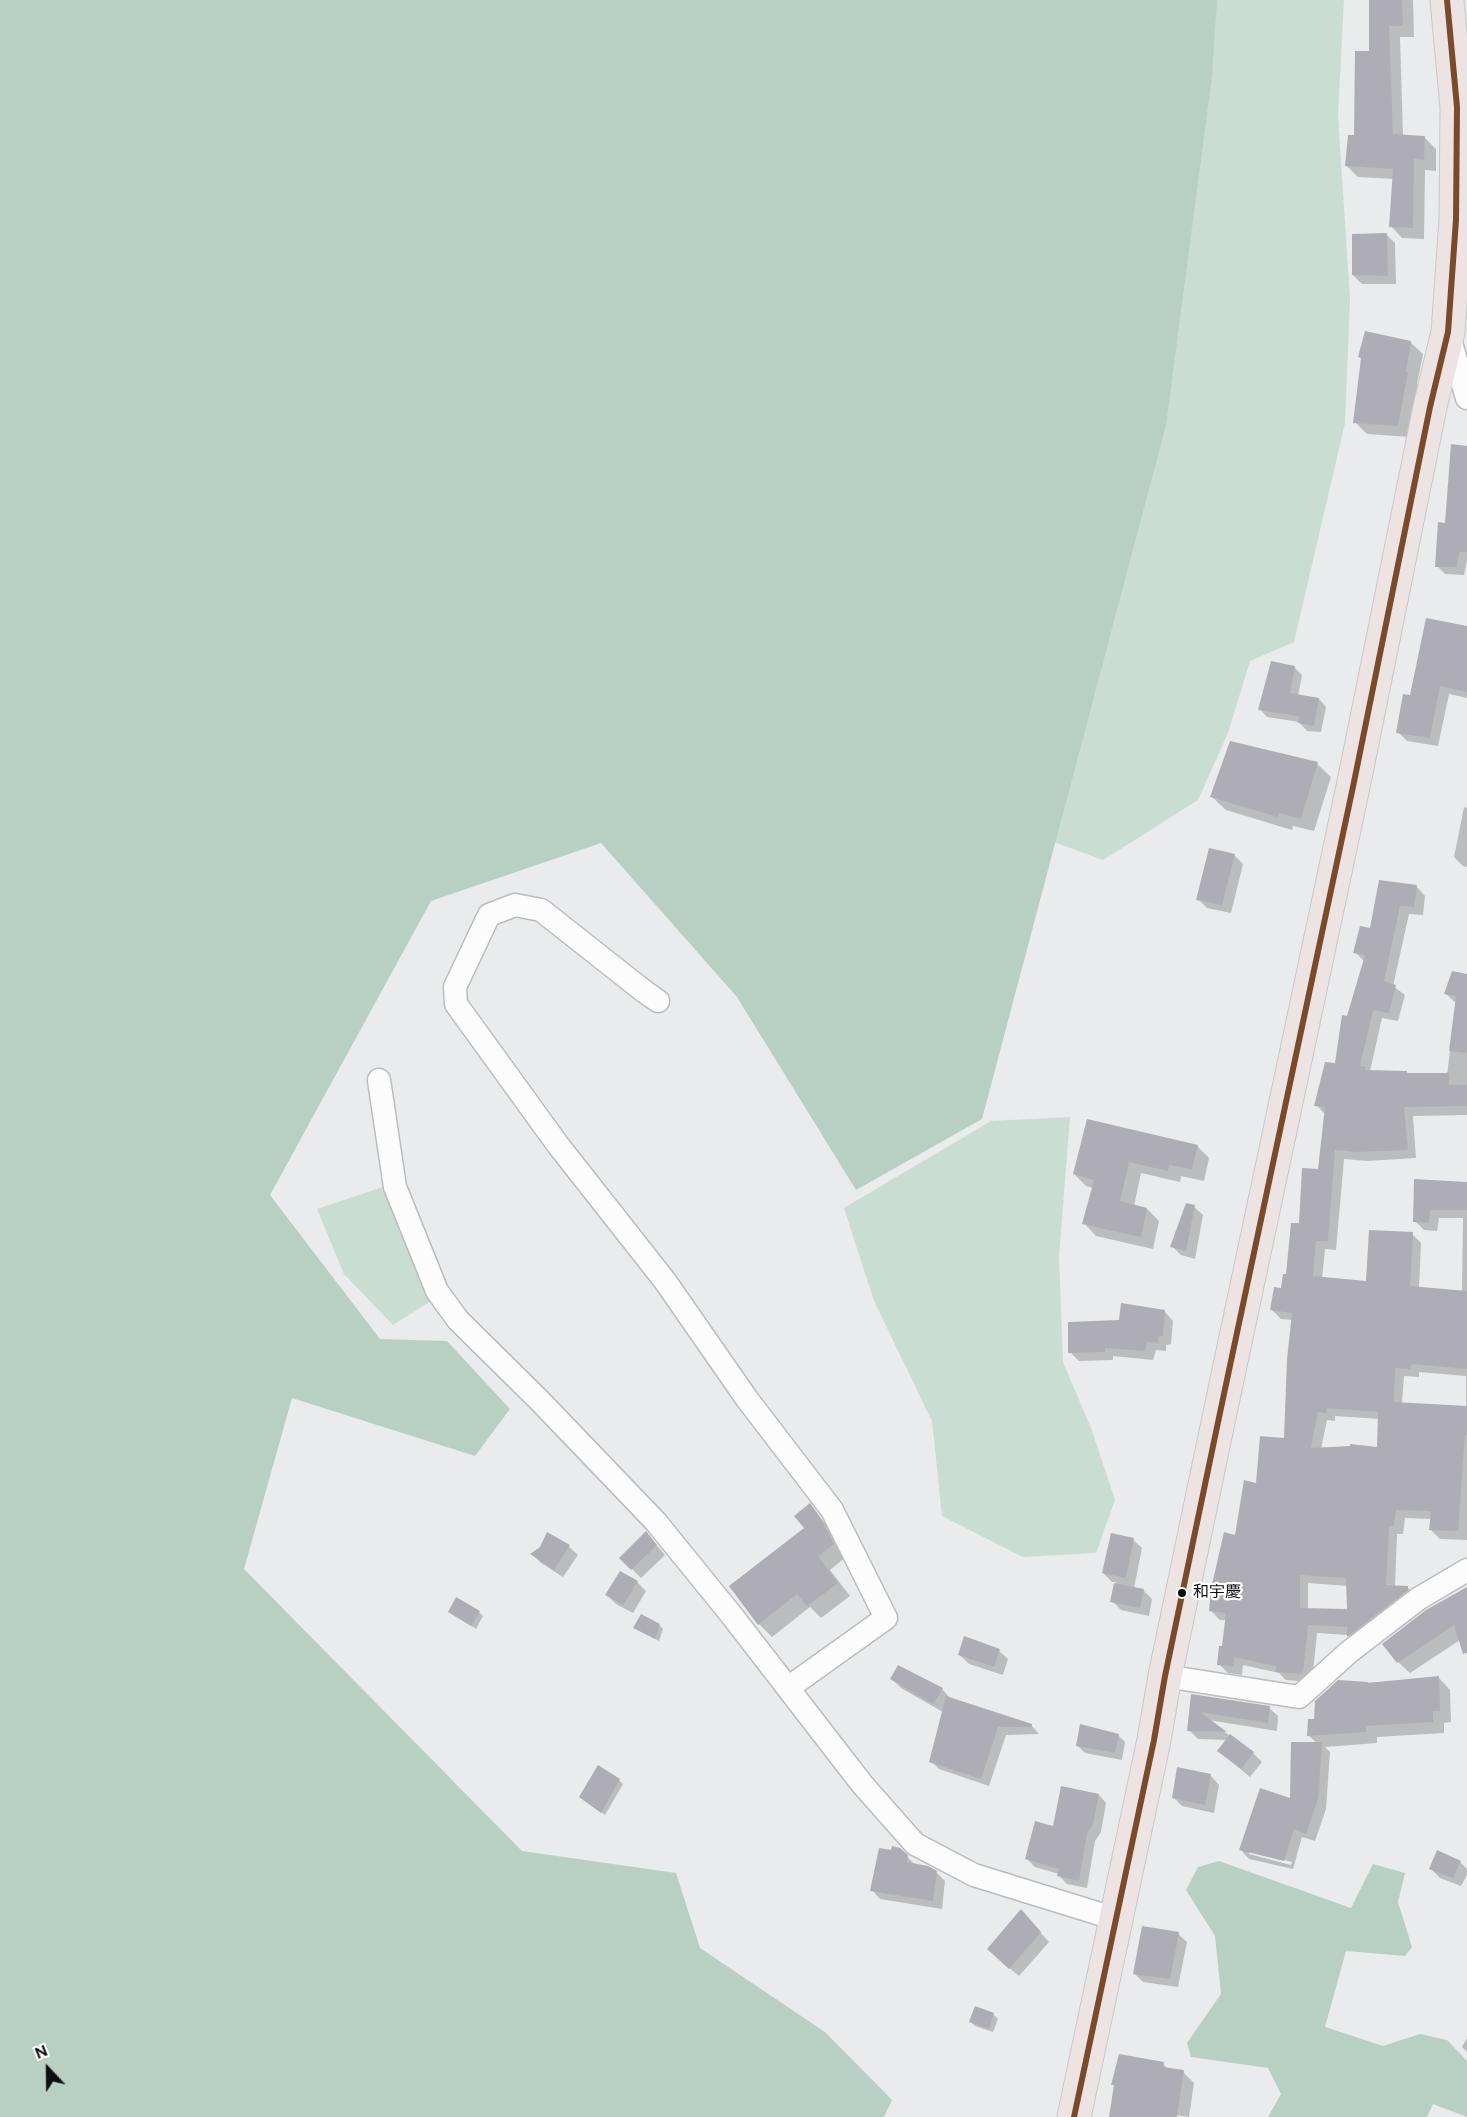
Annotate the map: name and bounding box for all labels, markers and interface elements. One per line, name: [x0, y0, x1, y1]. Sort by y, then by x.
place label: 和宇慶: [1193, 1583, 1241, 1603]
marker: 和宇慶: [1176, 1587, 1188, 1599]
north arrow: [18, 2039, 78, 2099]
text: N: [32, 2040, 50, 2064]

